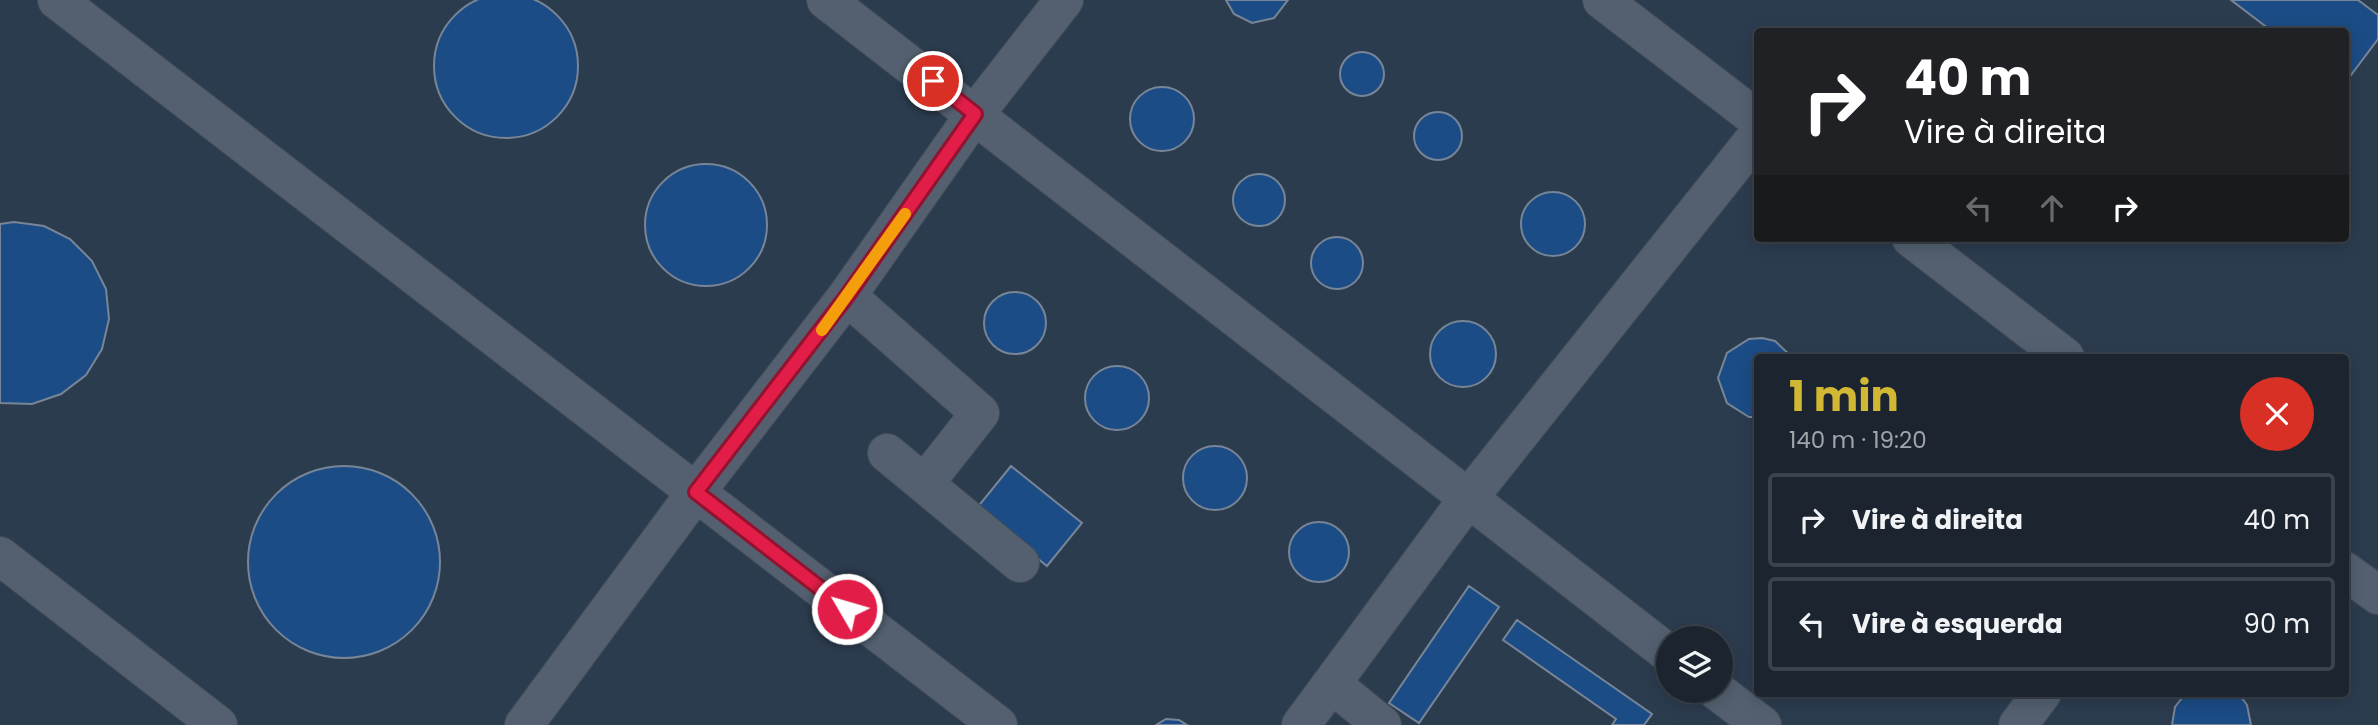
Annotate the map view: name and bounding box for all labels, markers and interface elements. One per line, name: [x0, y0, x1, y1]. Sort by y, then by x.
text: 40 m: [1904, 44, 2031, 112]
pin: [903, 51, 963, 111]
icon: right: [1789, 56, 1880, 147]
icon: arrive: [914, 62, 952, 100]
text: Vire à direita: [1904, 109, 2106, 154]
icon: left: [1960, 189, 1998, 227]
icon: ahead: [2033, 189, 2071, 227]
icon: right: [2106, 189, 2144, 227]
text: 1 min: [1789, 367, 1899, 426]
button: close: [2240, 377, 2314, 451]
text: 140 m · 19:20: [1789, 424, 1927, 456]
icon: right: [1793, 501, 1831, 539]
text: Vire à direita: [1852, 502, 2023, 538]
text: 40 m: [2244, 502, 2310, 538]
position arrow: [810, 572, 884, 646]
icon: left: [1793, 605, 1831, 643]
text: Vire à esquerda: [1852, 606, 2063, 642]
text: 90 m: [2244, 606, 2310, 642]
map controls: [1656, 626, 1733, 703]
button: layers: [1656, 626, 1733, 703]

